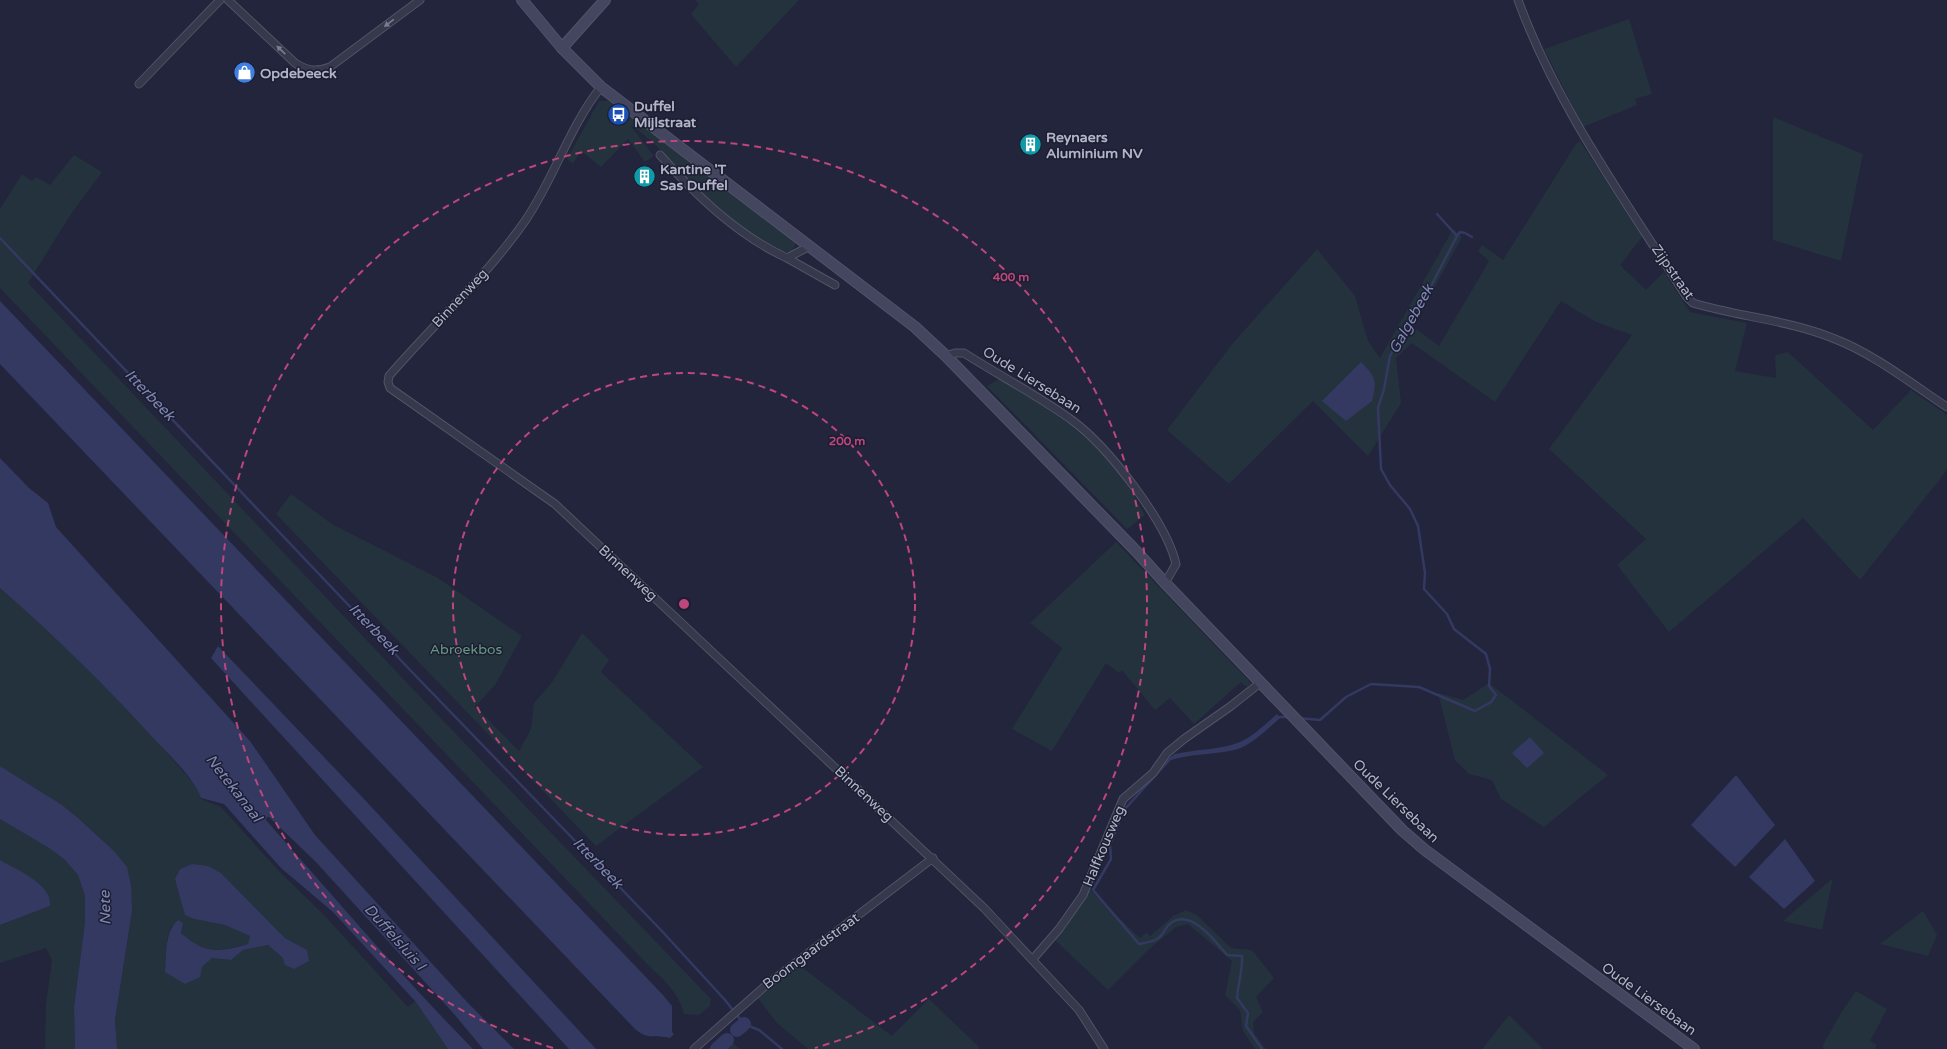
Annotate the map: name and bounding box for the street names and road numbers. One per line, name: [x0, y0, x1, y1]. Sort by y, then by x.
street label: Zijpstraat: [1648, 241, 1698, 303]
street label: Binnenweg: [428, 265, 492, 331]
street label: Oude Liersebaan: [980, 343, 1084, 417]
street label: Binnenweg: [595, 541, 661, 605]
street label: Oude Liersebaan: [1350, 756, 1442, 846]
street label: Binnenweg: [831, 762, 897, 826]
street label: Halfkousweg: [1079, 803, 1129, 889]
street label: Boomgaardstraat: [759, 909, 863, 993]
street label: Oude Liersebaan: [1598, 959, 1700, 1039]

